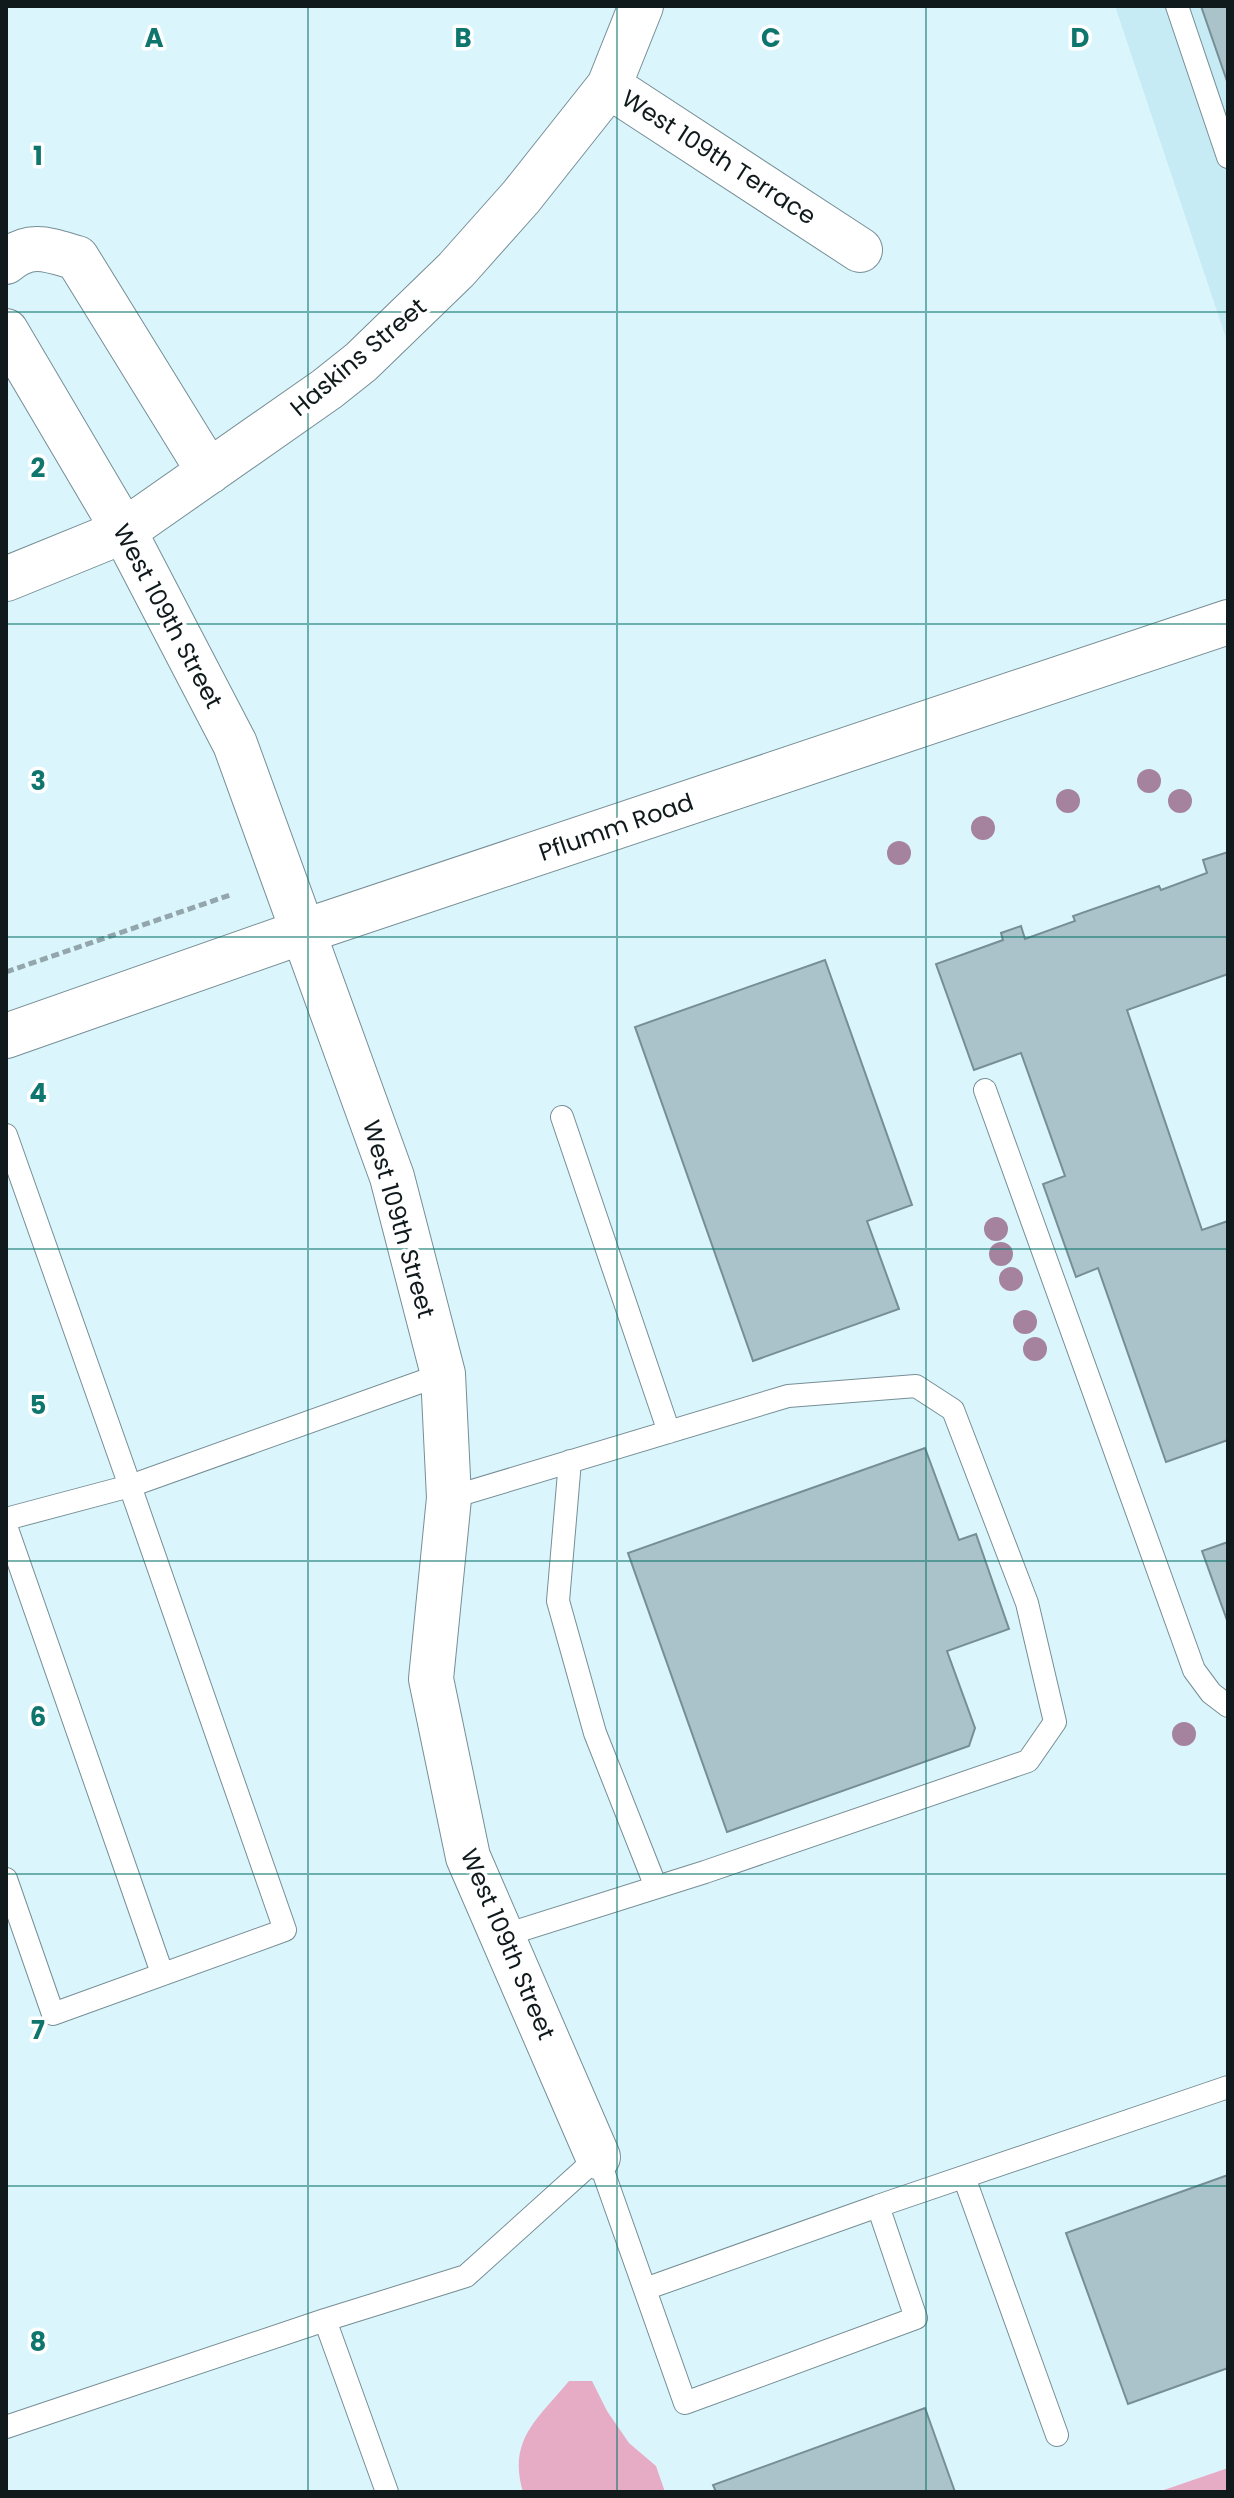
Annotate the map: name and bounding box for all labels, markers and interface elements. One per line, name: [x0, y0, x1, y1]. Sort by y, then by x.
text: A: [144, 20, 164, 56]
text: B: [454, 20, 472, 56]
text: C: [761, 20, 781, 56]
text: D: [1071, 20, 1090, 56]
street label: West 109th Terrace: [615, 82, 823, 232]
text: 1: [33, 138, 43, 174]
street label: Haskins Street: [283, 290, 433, 424]
text: 2: [31, 450, 46, 486]
street label: West 109th Street: [105, 518, 231, 714]
text: 3: [30, 763, 46, 799]
street label: Pflumm Road: [534, 785, 698, 869]
text: 4: [29, 1075, 47, 1111]
street label: West 109th Street: [355, 1116, 443, 1322]
text: 5: [30, 1387, 46, 1423]
text: 6: [30, 1699, 46, 1735]
street label: West 109th Street: [453, 1843, 563, 2045]
text: 7: [31, 2012, 45, 2048]
text: 8: [30, 2324, 46, 2360]

